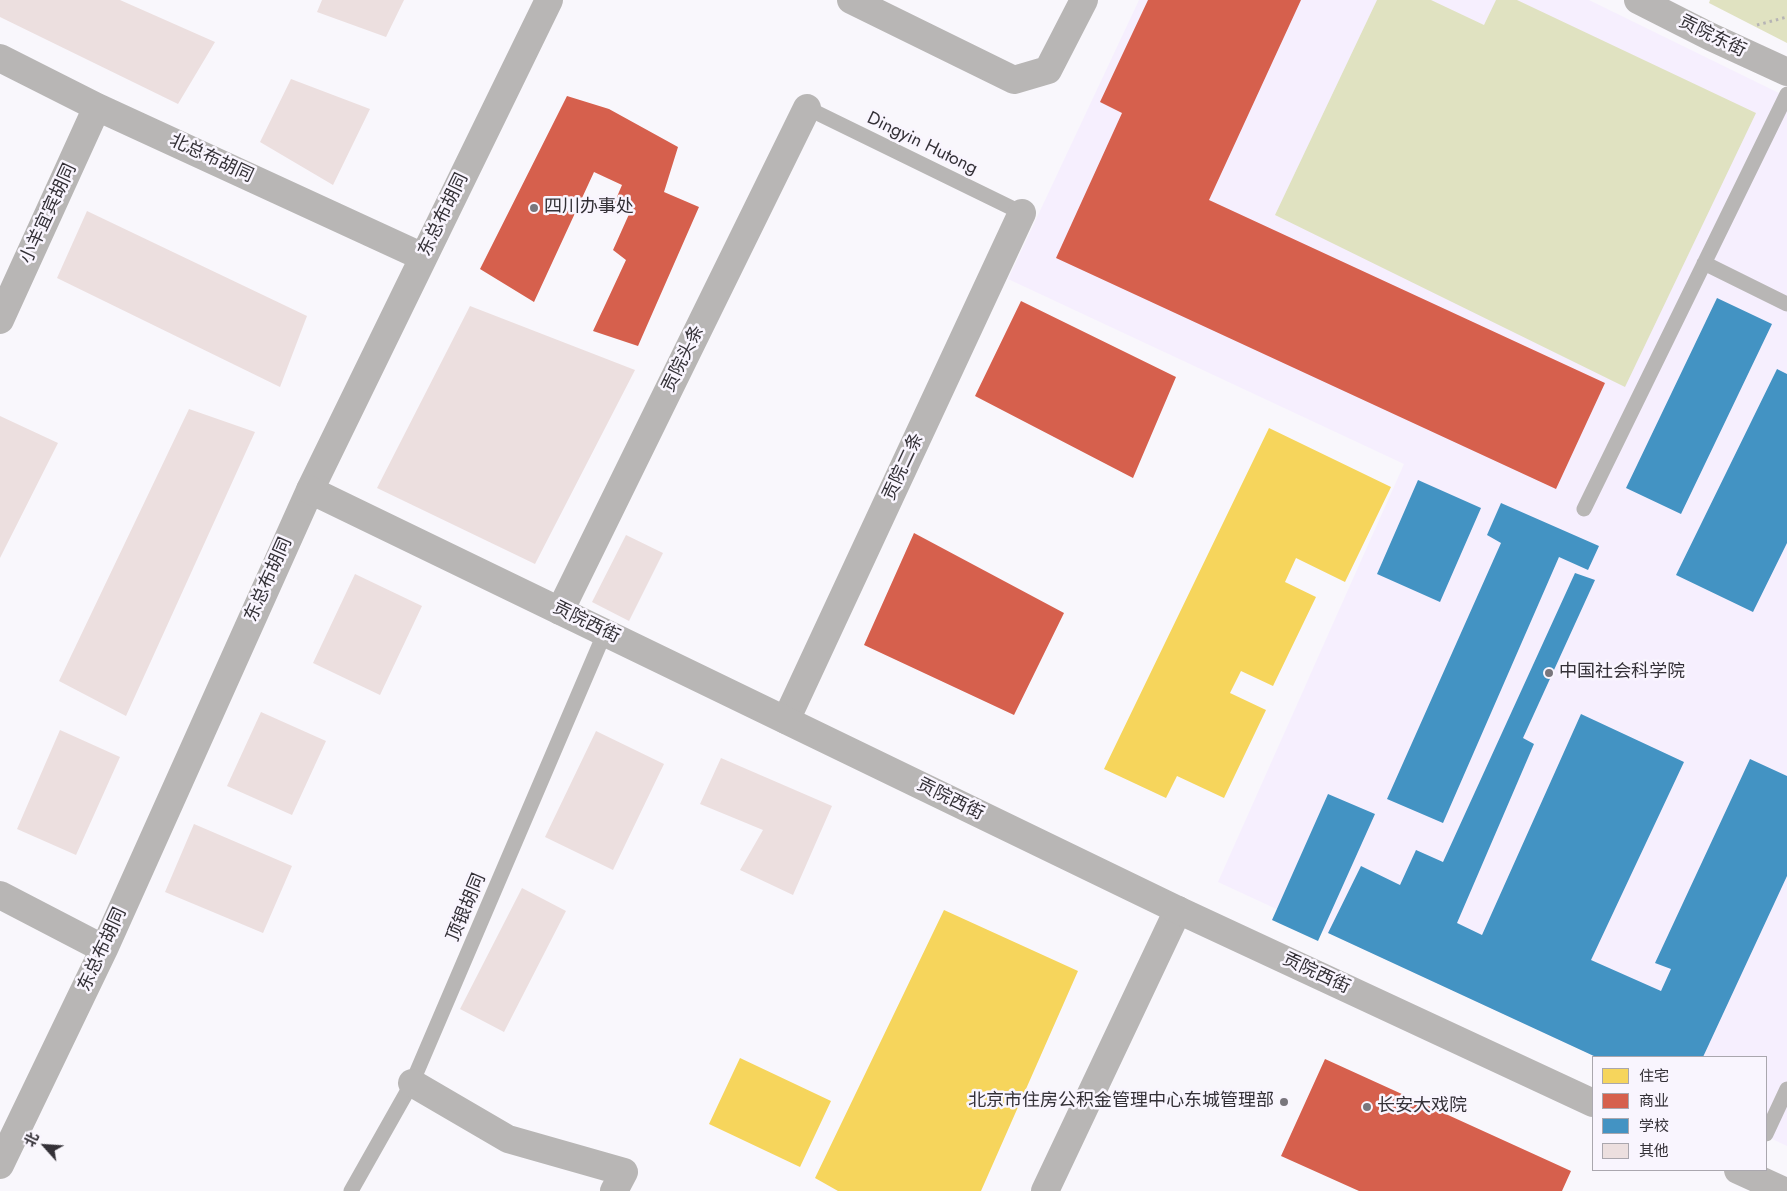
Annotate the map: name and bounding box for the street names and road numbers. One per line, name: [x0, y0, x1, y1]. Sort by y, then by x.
street label: 贡院东街: [1675, 12, 1749, 62]
street label: Dingyin Hutong: [863, 108, 981, 180]
street label: 北总布胡同: [166, 130, 256, 188]
street label: 小羊宜宾胡同: [16, 160, 82, 268]
street label: 东总布胡同: [415, 170, 473, 260]
street label: 贡院头条: [659, 322, 709, 396]
street label: 贡院二条: [879, 430, 929, 504]
street label: 东总布胡同: [241, 534, 297, 626]
street label: 贡院西街: [549, 598, 623, 648]
street label: 贡院西街: [913, 775, 987, 825]
street label: 顶银胡同: [443, 871, 491, 945]
street label: 东总布胡同: [74, 905, 132, 995]
street label: 贡院西街: [1279, 949, 1353, 999]

